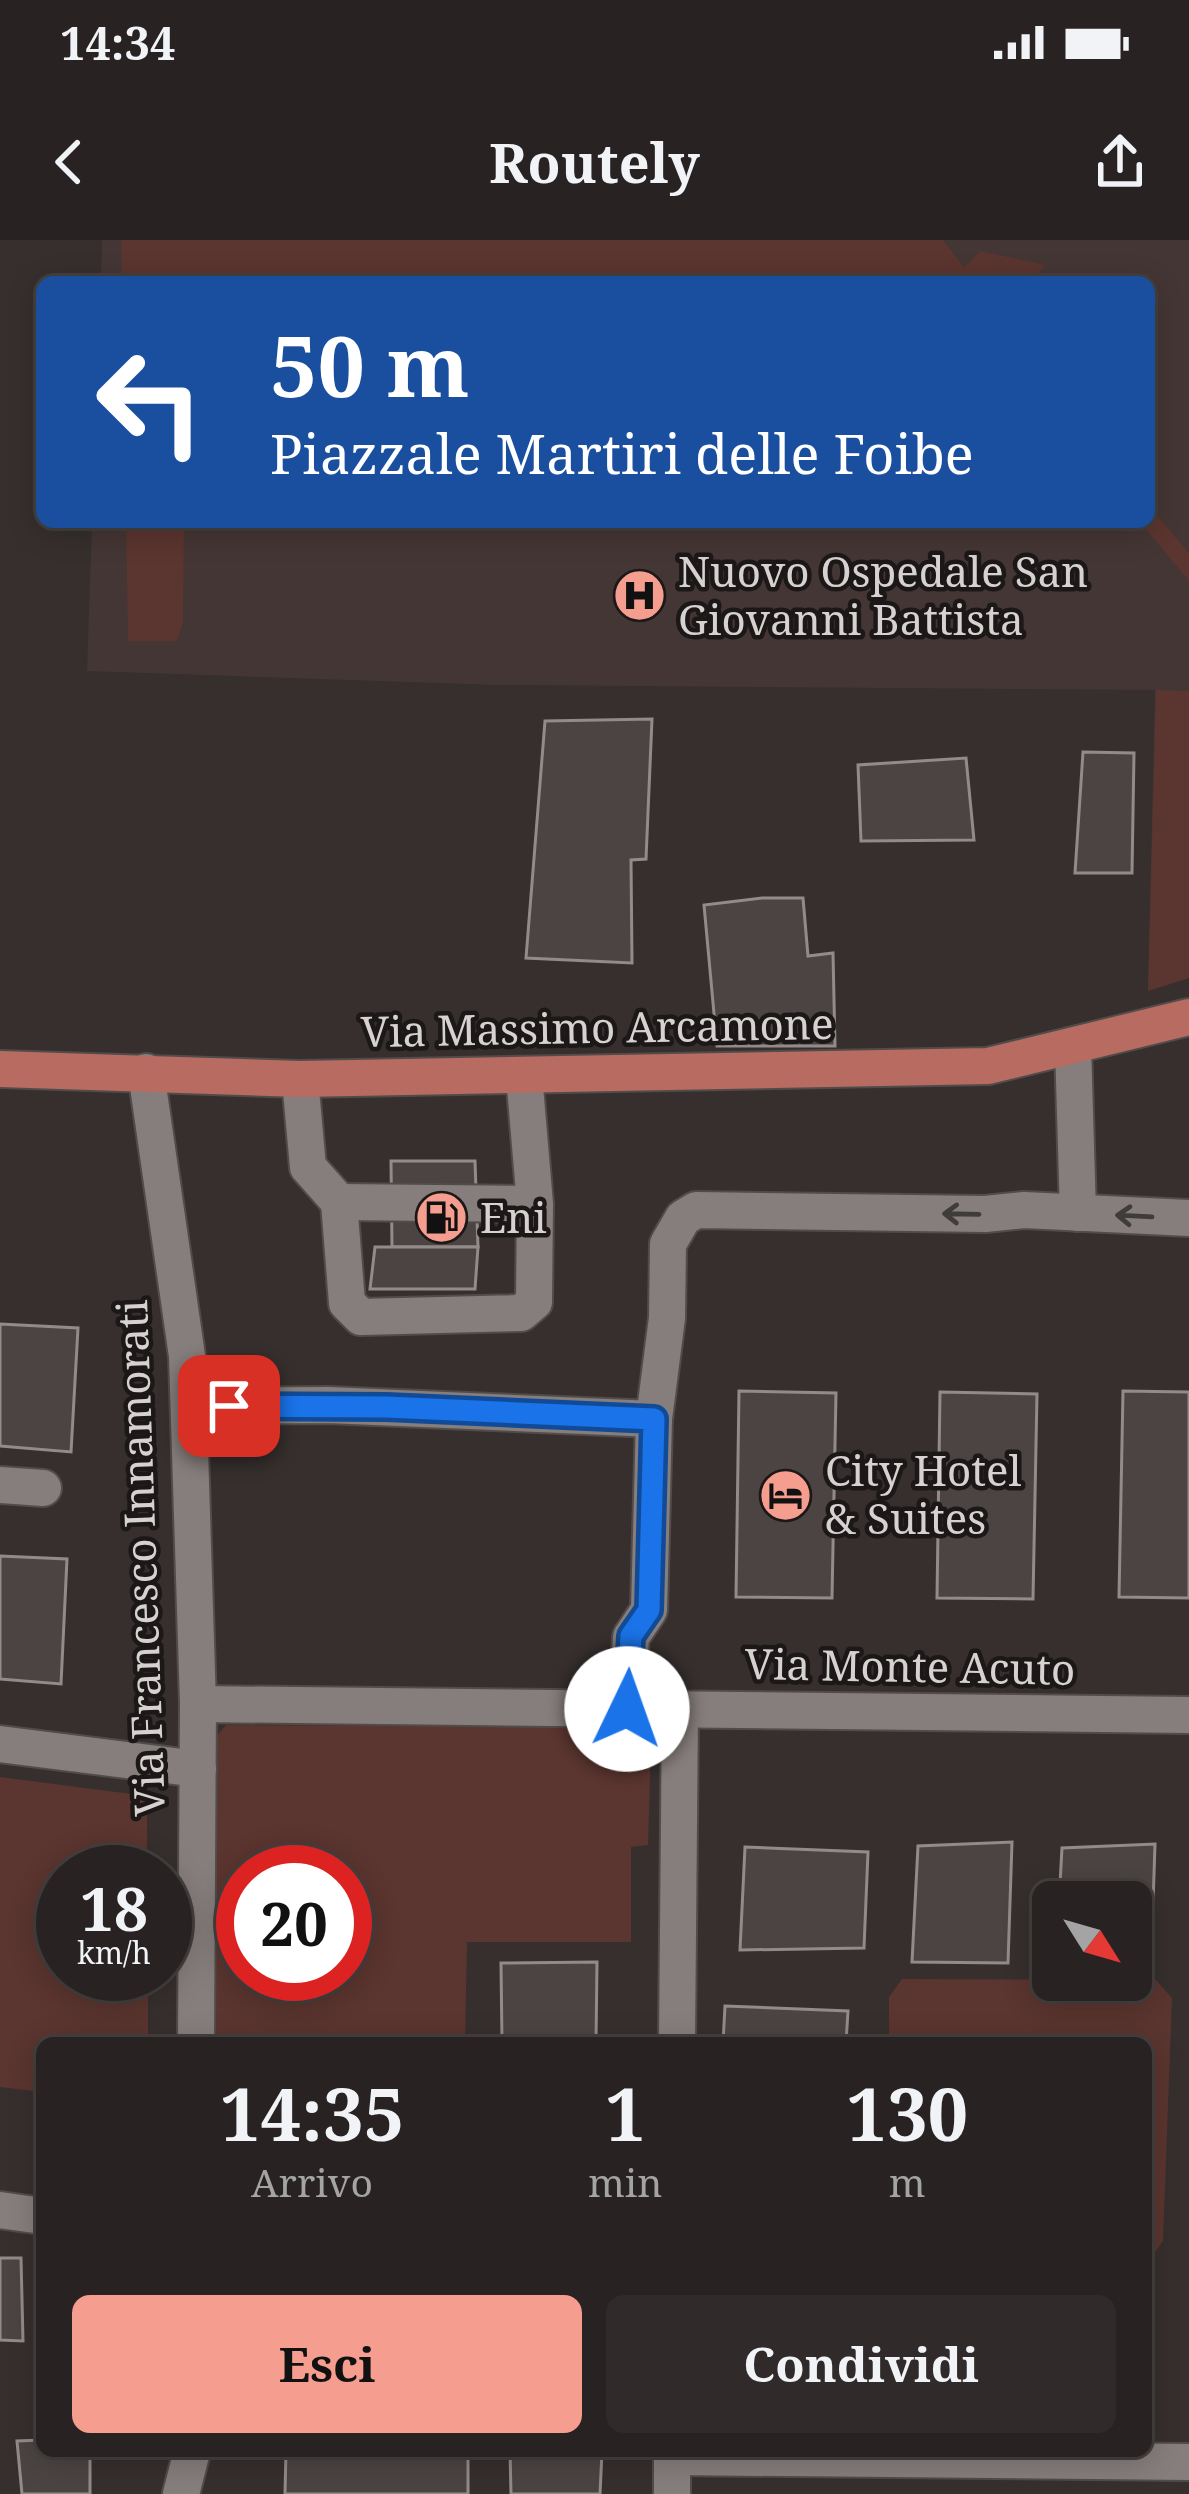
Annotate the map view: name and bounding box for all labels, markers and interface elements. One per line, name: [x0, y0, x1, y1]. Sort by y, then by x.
text: 14:34: [60, 12, 175, 73]
text: Routely: [489, 125, 700, 199]
icon: back: [36, 129, 102, 195]
icon: share: [1087, 129, 1153, 195]
text: 50 m: [270, 307, 470, 422]
icon: left: [72, 324, 228, 480]
text: Piazzale Martiri delle Foibe: [270, 416, 974, 490]
place label: Nuovo Ospedale San Giovanni Battista: [678, 542, 1088, 647]
hospital icon: Nuovo Ospedale San Giovanni Battista: [611, 568, 667, 624]
street label: Via Massimo Arcamone: [360, 994, 834, 1059]
place label: Eni: [480, 1188, 547, 1245]
fuel station icon: Eni: [413, 1190, 469, 1246]
one-way arrow: [942, 1202, 981, 1225]
one-way arrow: [1115, 1204, 1154, 1227]
street label: Via Francesco Innamorati: [102, 1299, 177, 1817]
pin: [178, 1355, 280, 1457]
icon: arrive: [196, 1373, 262, 1439]
place label: City Hotel & Suites: [825, 1441, 1021, 1546]
hotel icon: City Hotel & Suites: [758, 1467, 814, 1523]
street label: Via Monte Acuto: [744, 1634, 1076, 1697]
position arrow: [564, 1646, 690, 1772]
speed limit sign: 20: [216, 1845, 372, 2001]
text: 18: [80, 1867, 148, 1949]
north arrow: [1032, 1881, 1152, 2001]
map controls: [1032, 1881, 1152, 2001]
text: km/h: [77, 1932, 151, 1973]
text: 14:35: [220, 2064, 404, 2162]
text: 1: [605, 2064, 646, 2162]
text: 130: [846, 2064, 968, 2162]
text: Arrivo: [251, 2155, 373, 2208]
text: min: [588, 2155, 663, 2208]
text: m: [889, 2155, 926, 2208]
button: Esci: [72, 2295, 582, 2433]
button: Condividi: [606, 2295, 1116, 2433]

